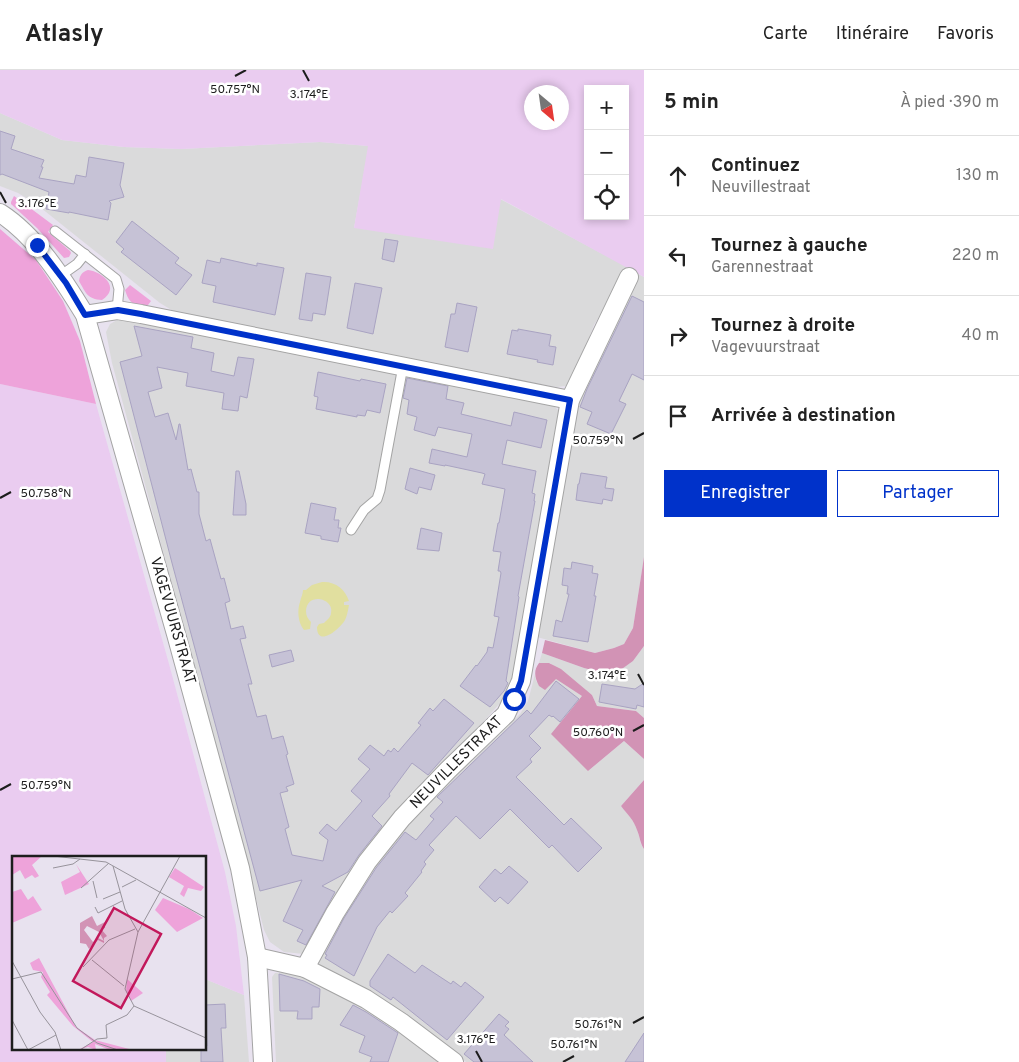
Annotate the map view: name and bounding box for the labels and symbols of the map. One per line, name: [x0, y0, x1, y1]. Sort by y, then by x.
text: 50.757°N: [210, 82, 260, 98]
north arrow: [524, 85, 569, 130]
text: 3.174°E: [290, 87, 328, 103]
text: 3.176°E: [17, 196, 57, 212]
route end: [26, 234, 49, 257]
text: 50.759°N: [573, 433, 623, 449]
text: 50.758°N: [20, 486, 72, 502]
street label: VAGEVUURSTRAAT: [145, 555, 199, 687]
text: 3.174°E: [588, 668, 626, 684]
route start: [503, 688, 526, 711]
street label: NEUVILLESTRAAT: [406, 712, 508, 814]
text: 50.760°N: [573, 725, 623, 741]
text: 50.759°N: [21, 778, 71, 794]
inset map: [12, 856, 206, 1050]
text: 50.761°N: [574, 1017, 622, 1033]
text: 3.176°E: [456, 1032, 496, 1048]
text: 50.761°N: [550, 1037, 598, 1053]

